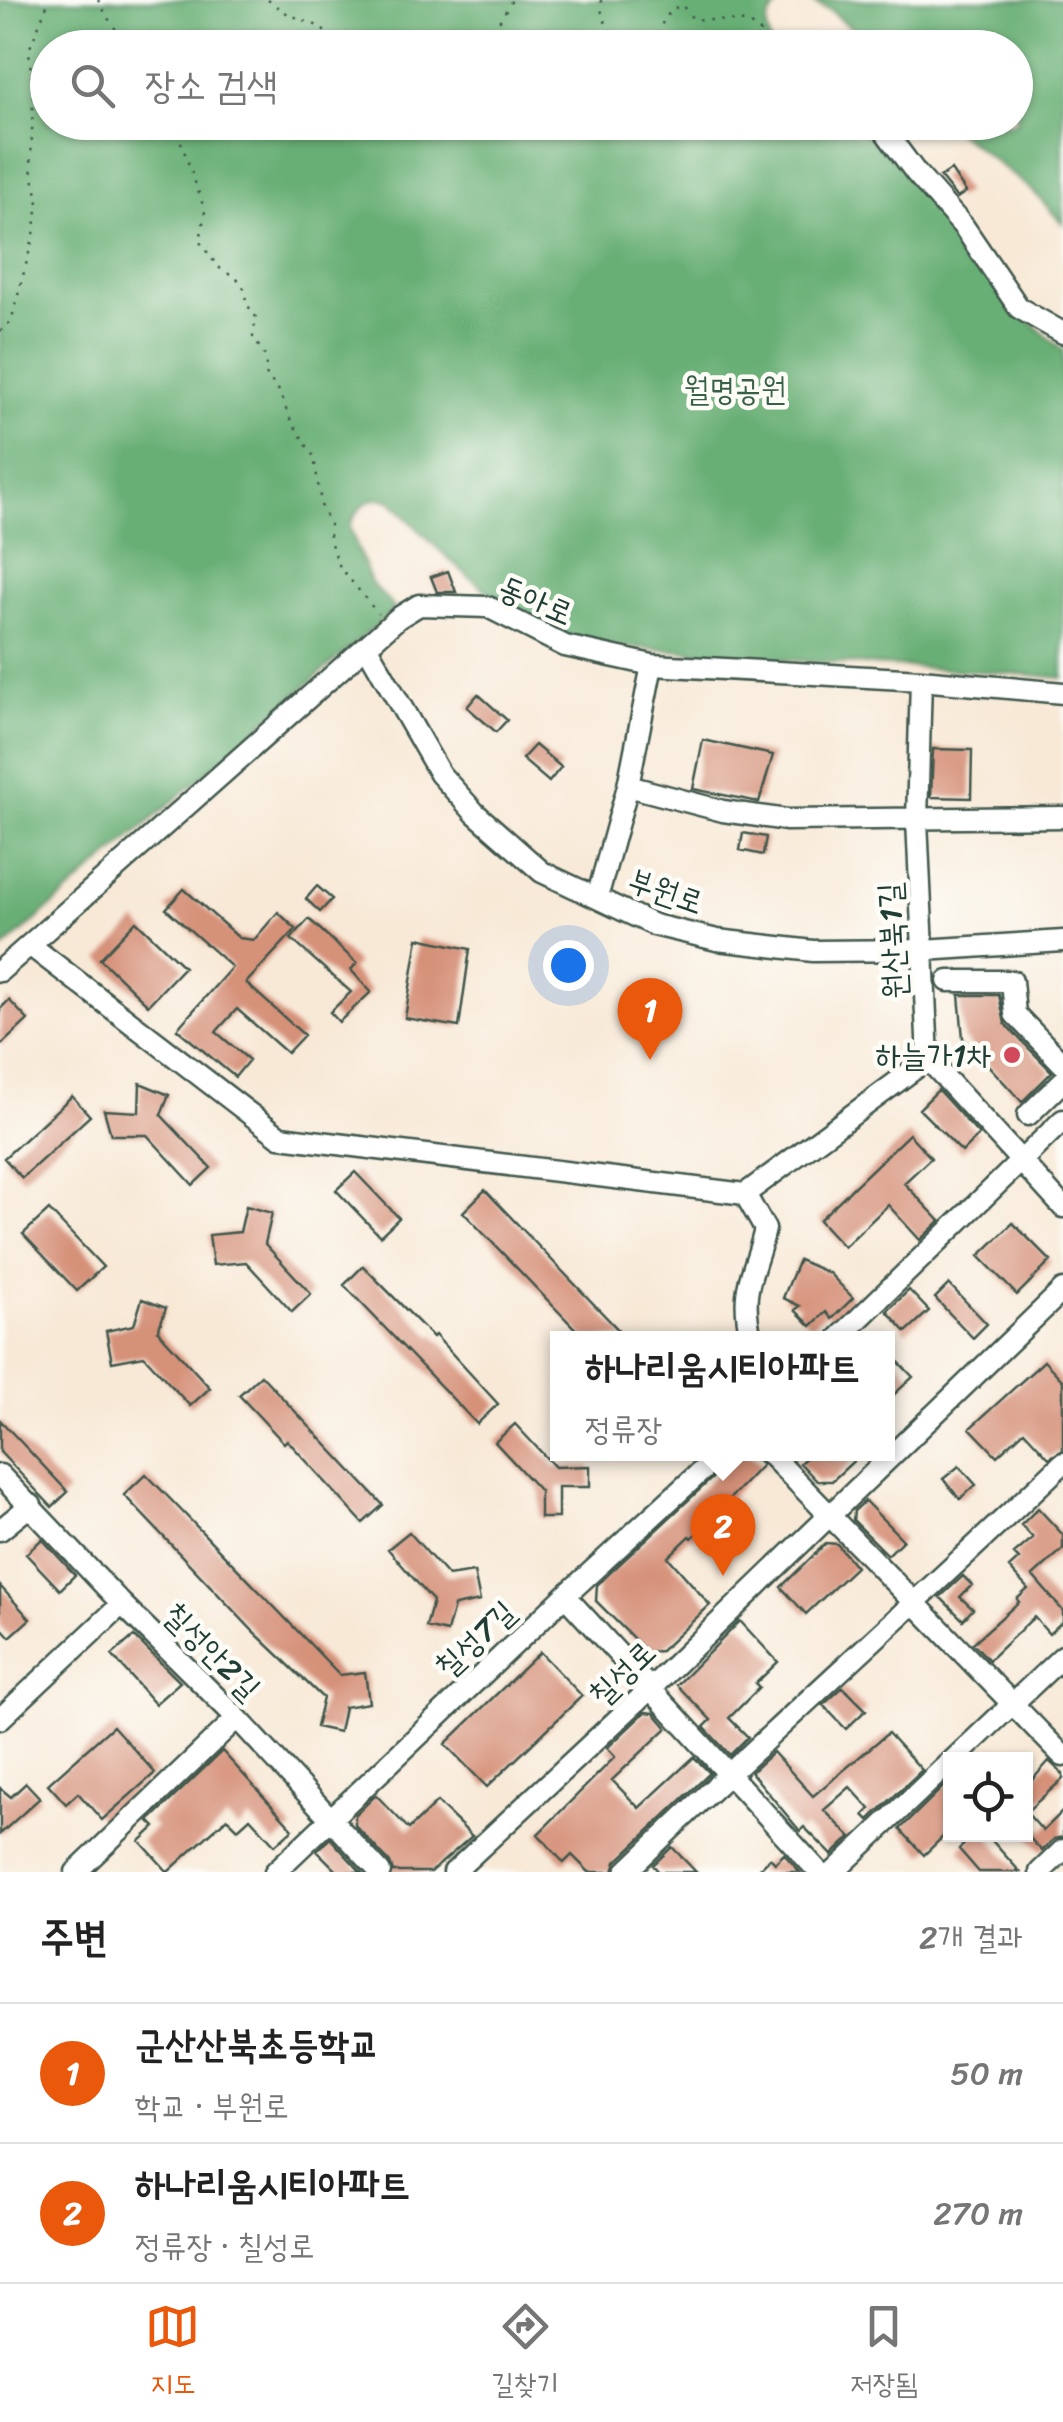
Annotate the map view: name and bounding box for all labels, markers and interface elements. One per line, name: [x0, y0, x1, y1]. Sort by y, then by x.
search box: [30, 30, 1033, 140]
text: 장소 검색: [145, 52, 277, 119]
icon: search: [65, 58, 120, 113]
park label: 월명공원: [684, 361, 787, 418]
street label: 동아로: [489, 559, 582, 642]
street label: 부원로: [620, 852, 712, 931]
street label: 원산북1길: [861, 881, 924, 1001]
your location: [543, 940, 594, 991]
pin: 1: [618, 978, 682, 1060]
place label: 하늘가1차: [875, 1027, 992, 1084]
marker: 하늘가1차: [1001, 1044, 1023, 1066]
popup: [550, 1331, 895, 1461]
text: 하나리움시티아파트: [585, 1334, 860, 1401]
text: 정류장: [585, 1401, 662, 1458]
pin: 2: [690, 1494, 756, 1576]
street label: 칠성7길: [421, 1586, 530, 1693]
street label: 칠성안2길: [149, 1588, 275, 1714]
street label: 칠성로: [575, 1626, 670, 1721]
map controls: [943, 1752, 1033, 1842]
button: locate: [943, 1752, 1033, 1842]
text: 주변: [40, 1900, 108, 1974]
text: 2개 결과: [919, 1909, 1023, 1966]
text: 군산산북초등학교: [135, 2011, 380, 2078]
text: 1: [66, 2045, 79, 2102]
text: 50 m: [950, 2045, 1023, 2102]
text: 학교 · 부원로: [135, 2078, 289, 2135]
text: 하나리움시티아파트: [135, 2151, 410, 2218]
text: 2: [63, 2185, 82, 2242]
text: 270 m: [933, 2185, 1023, 2242]
text: 정류장 · 칠성로: [135, 2218, 315, 2275]
tab: 지도: [145, 2299, 200, 2408]
tab: 길찾기: [491, 2299, 559, 2408]
tab: 저장됨: [850, 2299, 918, 2408]

